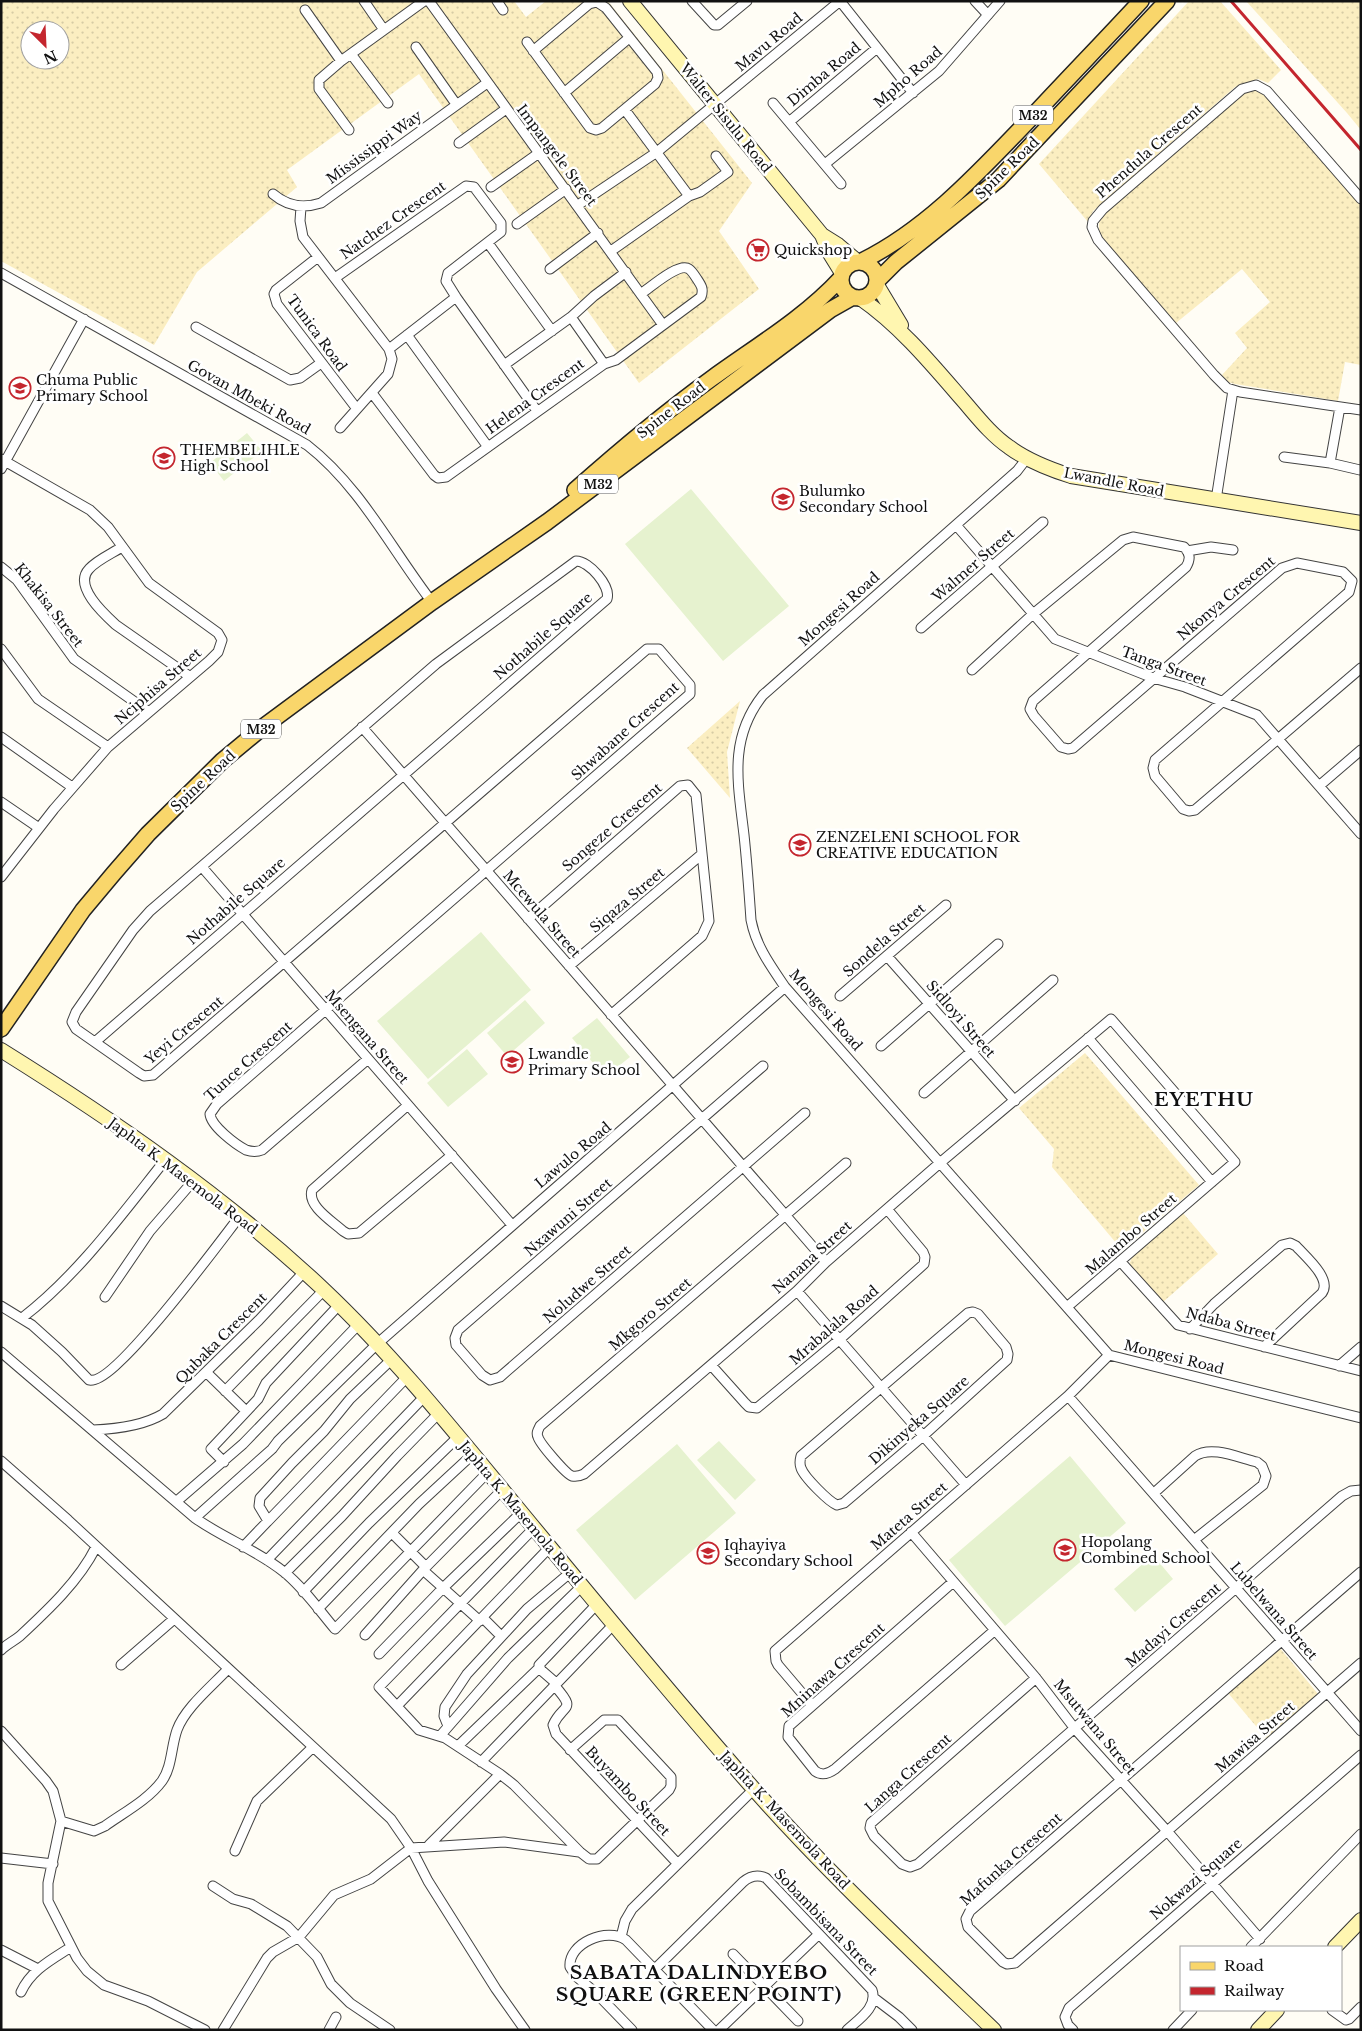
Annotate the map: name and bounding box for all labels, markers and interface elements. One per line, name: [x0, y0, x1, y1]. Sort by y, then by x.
street label: Mavu Road: [732, 8, 807, 75]
north arrow: [20, 20, 70, 70]
street label: Dimba Road: [784, 38, 865, 110]
street label: Mpho Road: [870, 42, 946, 112]
text: N: [41, 46, 60, 68]
street label: Walter Sisulu Road: [676, 59, 776, 177]
street label: Phendula Crescent: [1092, 100, 1206, 202]
street label: Impangele Street: [513, 101, 602, 210]
street label: Mississippi Way: [323, 106, 425, 188]
road number: M32: [1013, 106, 1053, 124]
street label: Spine Road: [971, 133, 1043, 203]
street label: Natchez Crescent: [337, 176, 450, 263]
supermarket icon: Quickshop: [746, 238, 770, 262]
place label: Quickshop: [774, 241, 852, 259]
street label: Tunica Road: [283, 291, 351, 375]
street label: Helena Crescent: [482, 354, 588, 438]
street label: Govan Mbeki Road: [184, 356, 314, 439]
place label: Chuma Public Primary School: [36, 371, 149, 405]
school or university icon: Chuma Public Primary School: [8, 376, 32, 400]
street label: Spine Road: [633, 377, 709, 442]
place label: THEMBELIHLE High School: [180, 441, 300, 475]
school or university icon: THEMBELIHLE High School: [152, 446, 176, 470]
street label: Lwandle Road: [1062, 463, 1166, 501]
road number: M32: [578, 474, 618, 494]
place label: Bulumko Secondary School: [799, 482, 928, 516]
school or university icon: Bulumko Secondary School: [771, 487, 795, 511]
street label: Walmer Street: [927, 524, 1018, 606]
street label: Nkonya Crescent: [1173, 551, 1279, 644]
street label: Khakisa Street: [11, 559, 88, 651]
street label: Mongesi Road: [795, 568, 883, 650]
street label: Nothabile Square: [490, 588, 596, 684]
street label: Tanga Street: [1119, 642, 1210, 690]
street label: Nciphisa Street: [111, 643, 205, 728]
street label: Shwabane Crescent: [567, 677, 683, 784]
road number: M32: [241, 720, 281, 739]
street label: Spine Road: [167, 746, 240, 816]
street label: Songeze Crescent: [558, 778, 666, 875]
place label: ZENZELENI SCHOOL FOR CREATIVE EDUCATION: [816, 828, 1021, 862]
school or university icon: ZENZELENI SCHOOL FOR CREATIVE EDUCATION: [788, 833, 812, 857]
street label: Nothabile Square: [183, 853, 289, 949]
street label: Siqaza Street: [586, 863, 669, 937]
street label: Mcewula Street: [499, 867, 585, 962]
street label: Sondela Street: [839, 899, 930, 981]
street label: Mongesi Road: [786, 965, 867, 1055]
street label: Sidloyi Street: [923, 977, 1000, 1062]
street label: Msengana Street: [321, 986, 413, 1088]
street label: Yeyi Crescent: [140, 991, 227, 1069]
street label: Tunce Crescent: [201, 1017, 296, 1105]
place label: Lwandle Primary School: [528, 1045, 641, 1079]
school or university icon: Lwandle Primary School: [500, 1050, 524, 1074]
district label: EYETHU: [1154, 1088, 1254, 1111]
street label: Japhta K. Masemola Road: [103, 1113, 262, 1238]
street label: Lawulo Road: [531, 1118, 615, 1192]
street label: Nxawuni Street: [520, 1174, 616, 1260]
street label: Malambo Street: [1082, 1189, 1181, 1278]
street label: Nanana Street: [769, 1216, 856, 1297]
street label: Noludwe Street: [539, 1241, 635, 1327]
street label: Mkgoro Street: [605, 1273, 695, 1355]
street label: Mrabalala Road: [786, 1281, 883, 1369]
street label: Qubaka Crescent: [171, 1288, 271, 1388]
street label: Ndaba Street: [1184, 1303, 1279, 1345]
street label: Mongesi Road: [1122, 1336, 1226, 1378]
street label: Dikinyeka Square: [865, 1372, 973, 1468]
street label: Japhta K. Masemola Road: [454, 1436, 587, 1589]
street label: Mateta Street: [867, 1477, 951, 1554]
place label: Hopolang Combined School: [1081, 1533, 1211, 1567]
place label: Iqhayiya Secondary School: [724, 1536, 853, 1570]
school or university icon: Hopolang Combined School: [1053, 1538, 1077, 1562]
school or university icon: Iqhayiya Secondary School: [696, 1541, 720, 1565]
street label: Lubelwana Street: [1226, 1558, 1322, 1664]
street label: Madayi Crescent: [1122, 1578, 1225, 1671]
street label: Mninawa Crescent: [778, 1618, 889, 1721]
street label: Msutwana Street: [1050, 1676, 1141, 1779]
street label: Mawisa Street: [1212, 1697, 1299, 1776]
street label: Langa Crescent: [861, 1729, 955, 1817]
street label: Buyambo Street: [582, 1742, 675, 1840]
street label: Japhta K. Masemola Road: [715, 1746, 854, 1893]
street label: Mafunka Crescent: [956, 1808, 1066, 1909]
street label: Nokwazi Square: [1146, 1834, 1246, 1924]
street label: Sobambisana Street: [770, 1865, 882, 1980]
legend: [1180, 1946, 1342, 2011]
text: Road: [1224, 1956, 1264, 1975]
district label: SABATA DALINDYEBO SQUARE (GREEN POINT): [556, 1961, 842, 2006]
text: Railway: [1224, 1981, 1285, 2000]

